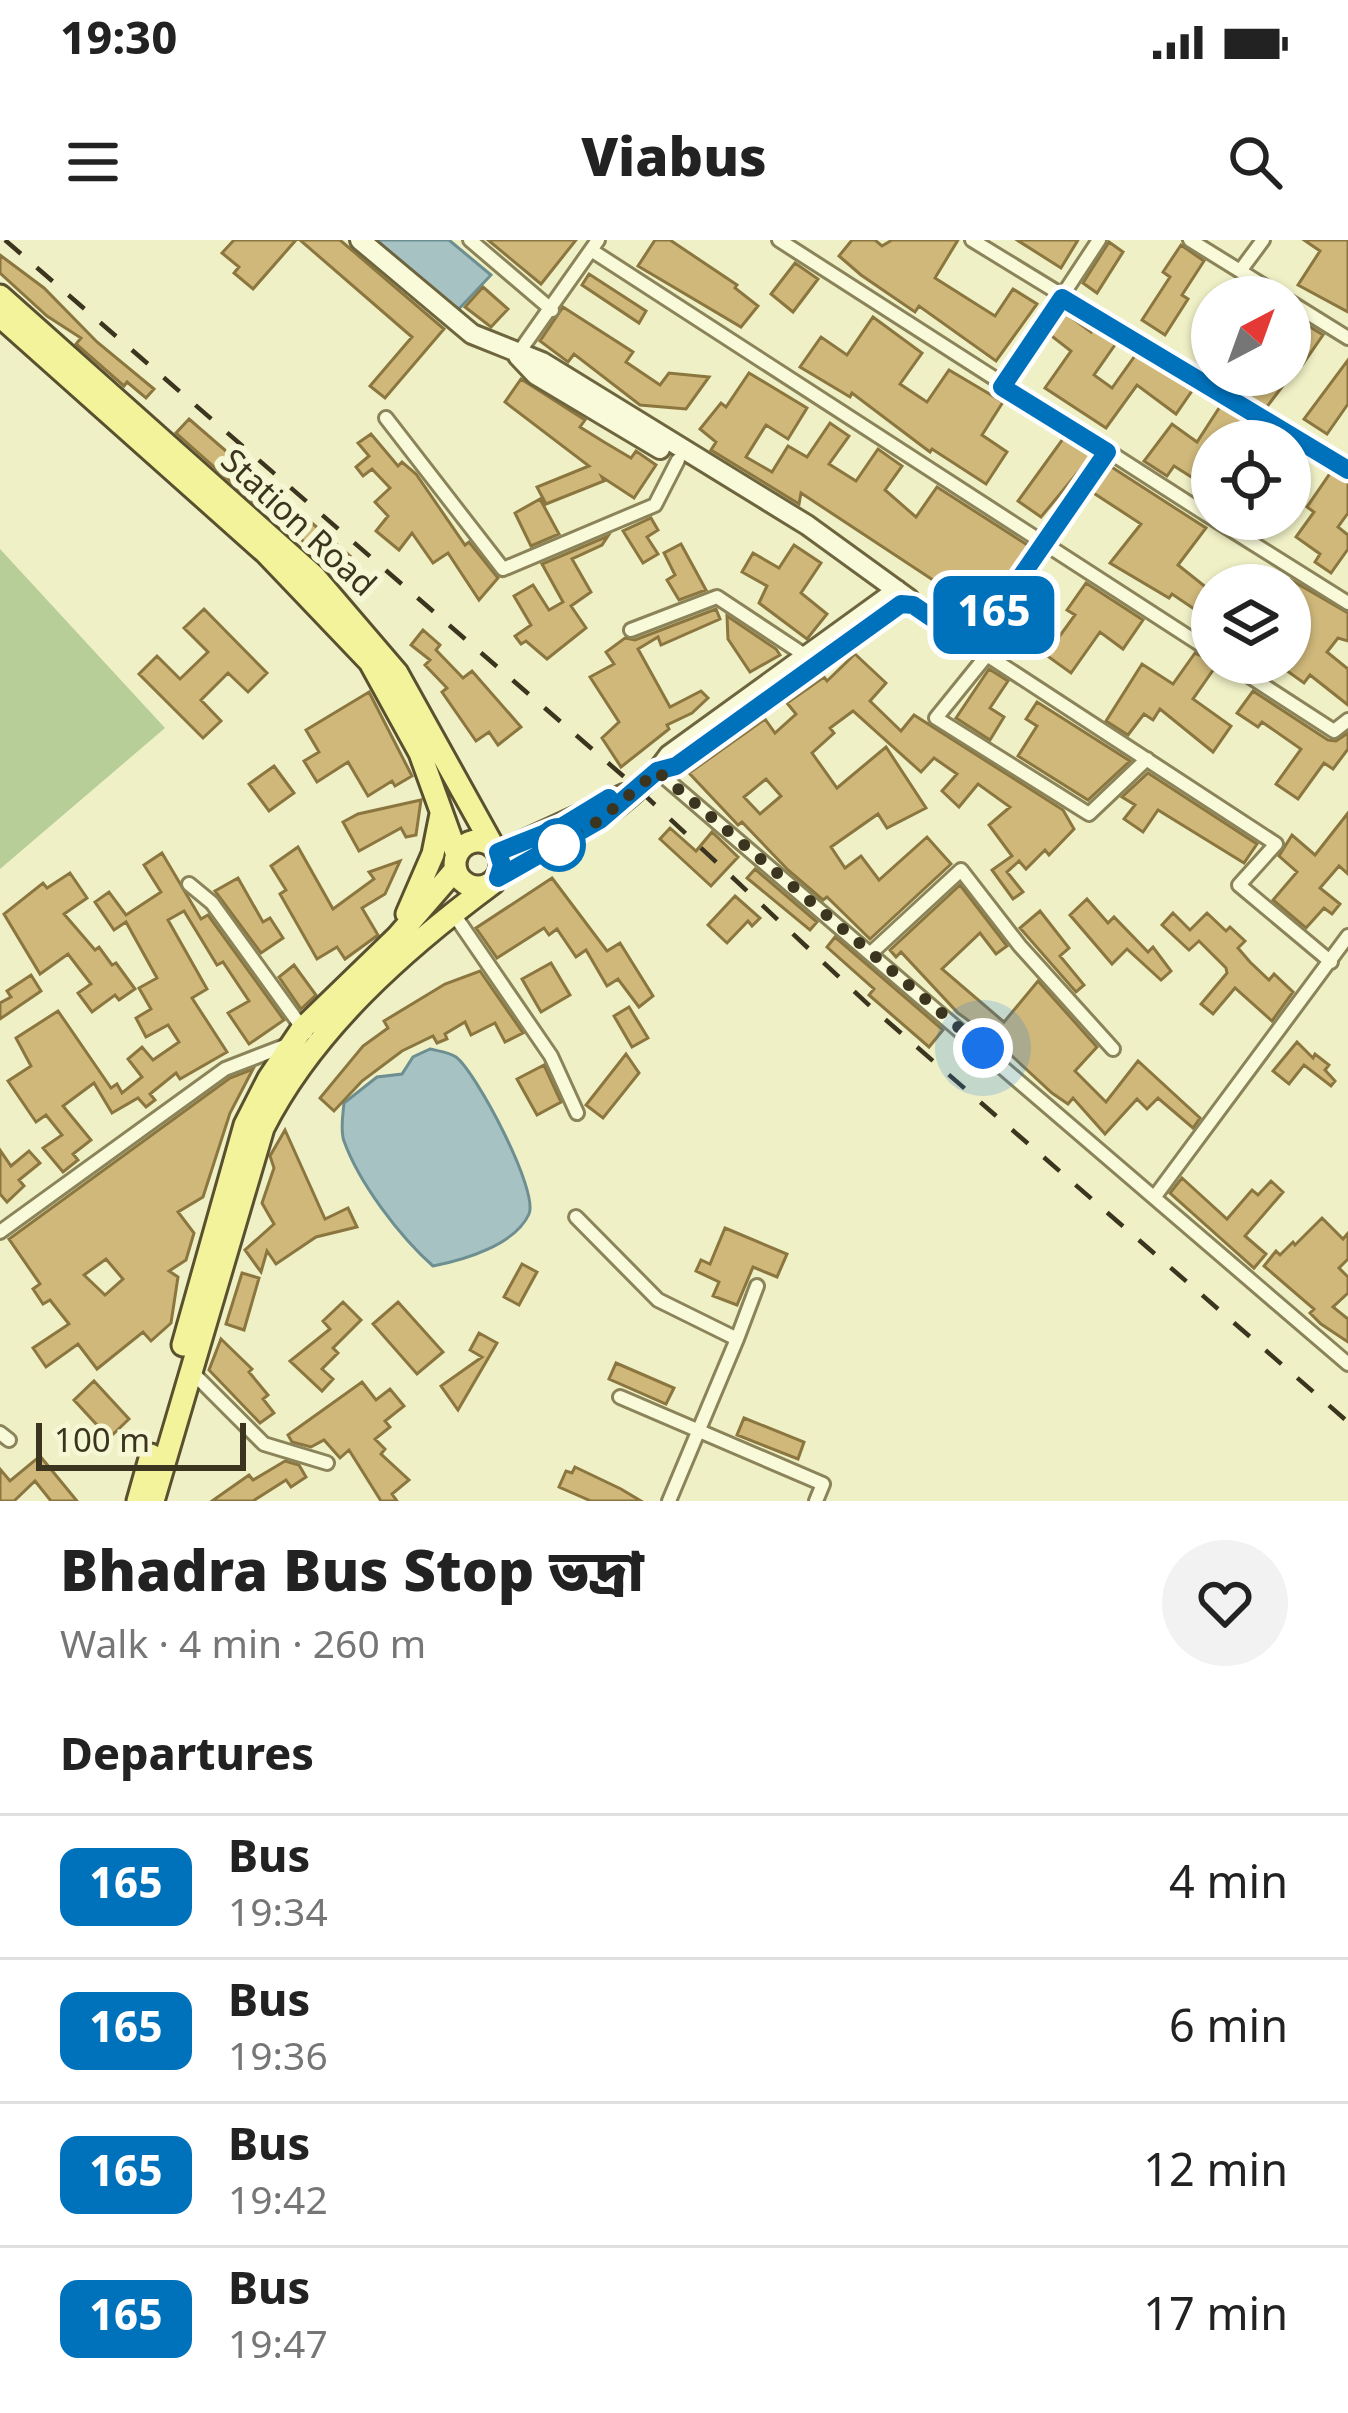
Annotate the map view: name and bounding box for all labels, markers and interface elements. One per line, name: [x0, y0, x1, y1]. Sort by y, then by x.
text: 19:30: [60, 13, 178, 72]
text: Viabus: [581, 126, 767, 198]
icon: menu: [60, 129, 126, 195]
icon: search: [1222, 129, 1288, 195]
north arrow: [1191, 276, 1311, 396]
map controls: [1191, 276, 1311, 684]
button: locate: [1191, 420, 1311, 540]
street label: Station Road: [210, 442, 383, 608]
button: layers: [1191, 564, 1311, 684]
line badge: 165: [925, 576, 1063, 654]
text: 165: [957, 587, 1031, 643]
unlabelled marker: [534, 820, 584, 870]
your location: [953, 1018, 1013, 1078]
scale bar: [36, 1417, 246, 1470]
text: 100 m: [54, 1422, 150, 1465]
text: Bhadra Bus Stop ভদ্রা: [60, 1539, 644, 1614]
button: heart: [1162, 1540, 1288, 1666]
text: Walk · 4 min · 260 m: [60, 1622, 426, 1674]
text: Departures: [60, 1729, 314, 1788]
text: Bus: [228, 1831, 310, 1890]
text: 4 min: [1169, 1857, 1288, 1916]
text: 165: [89, 1859, 163, 1915]
text: 19:34: [228, 1890, 328, 1942]
text: Bus: [228, 1975, 310, 2034]
text: 6 min: [1169, 2001, 1288, 2060]
text: 165: [89, 2003, 163, 2059]
text: 19:36: [228, 2034, 328, 2086]
text: Bus: [228, 2119, 310, 2178]
text: 12 min: [1143, 2145, 1288, 2204]
text: 165: [89, 2147, 163, 2203]
text: 19:42: [228, 2178, 328, 2230]
text: Bus: [228, 2263, 310, 2322]
text: 17 min: [1143, 2289, 1288, 2348]
text: 165: [89, 2291, 163, 2347]
text: 19:47: [228, 2322, 328, 2374]

